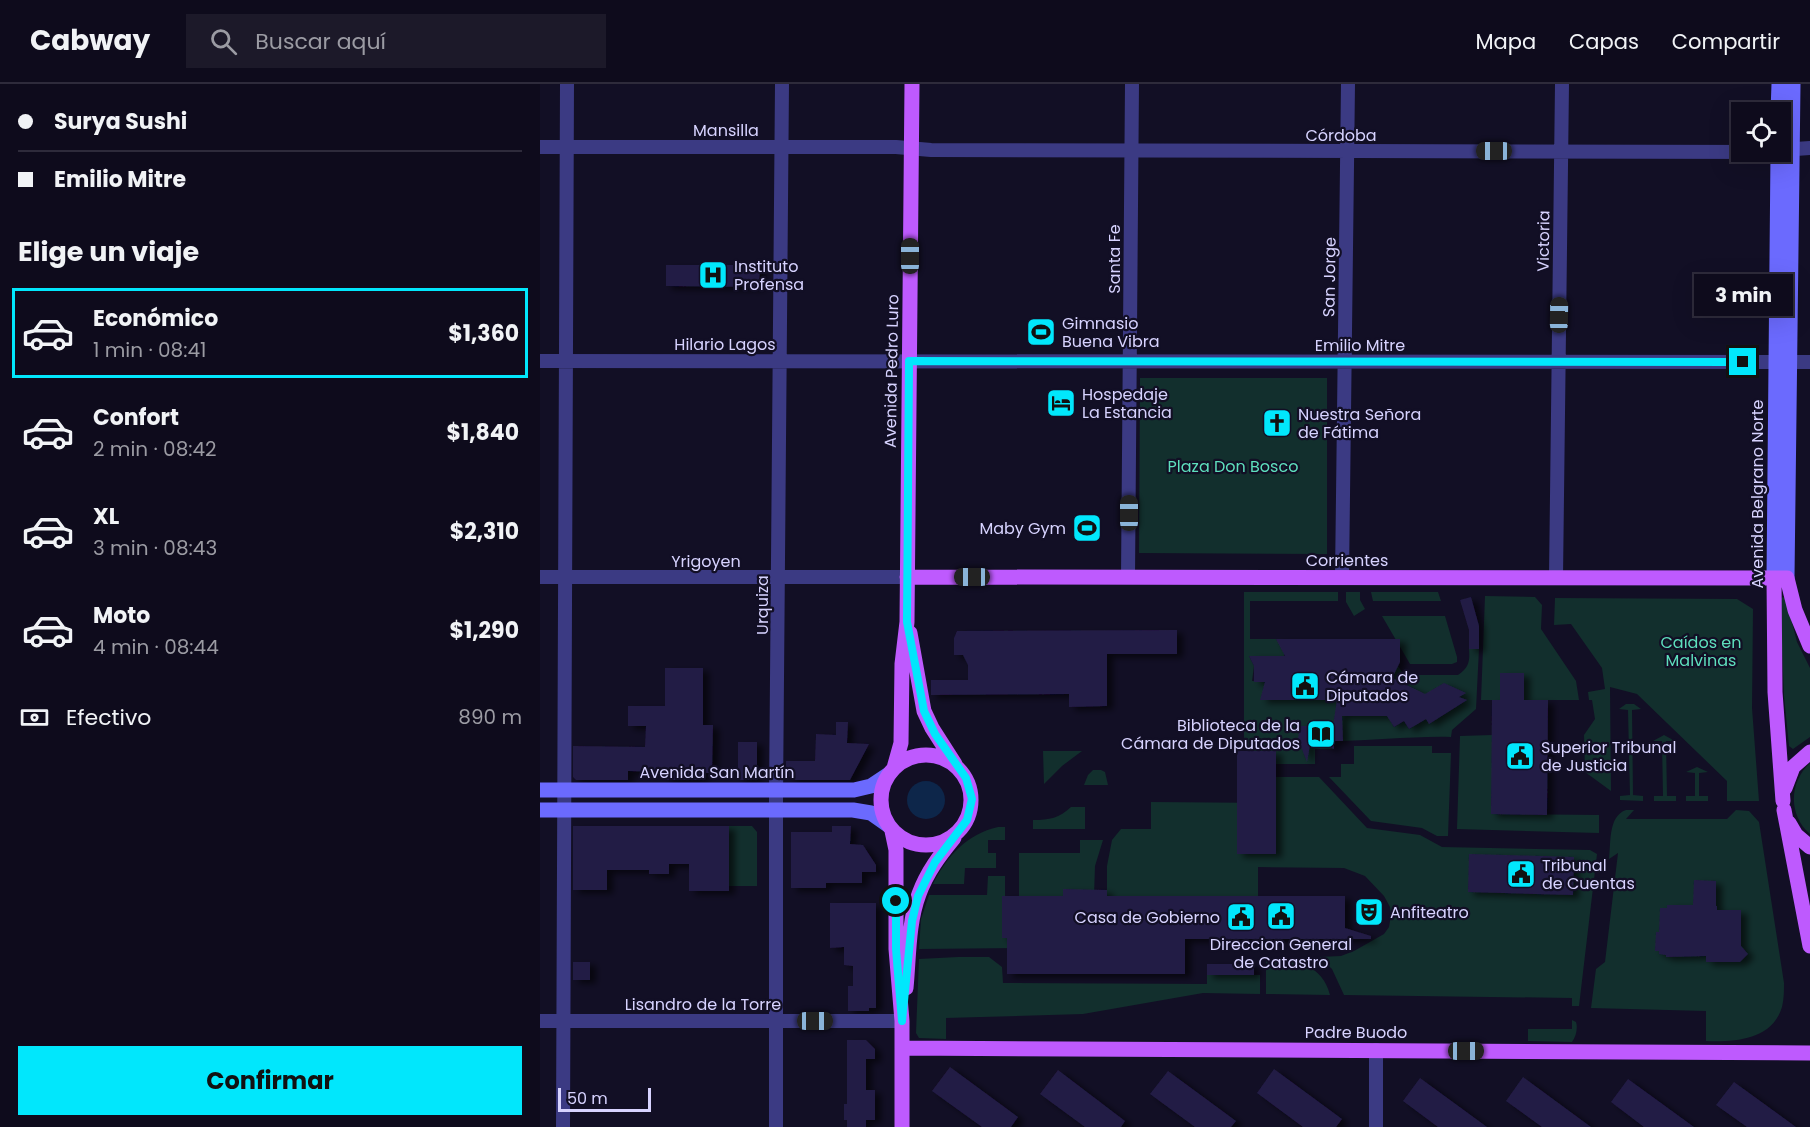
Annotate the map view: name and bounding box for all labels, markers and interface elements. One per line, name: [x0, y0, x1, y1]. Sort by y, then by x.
search box: [186, 14, 606, 68]
text: Cabway: [30, 21, 150, 60]
icon: search: [207, 25, 240, 58]
text: Buscar aquí: [255, 26, 386, 57]
text: Mapa: [1475, 27, 1536, 56]
text: Capas: [1569, 27, 1639, 56]
text: Compartir: [1672, 27, 1780, 56]
map controls: [1731, 102, 1791, 162]
button: locate: [1731, 102, 1791, 162]
text: Surya Sushi: [54, 106, 187, 137]
street label: Mansilla: [693, 119, 759, 142]
street label: Córdoba: [1305, 124, 1377, 147]
car: [1476, 142, 1512, 160]
text: Emilio Mitre: [54, 164, 186, 195]
street label: Victoria: [1531, 210, 1556, 272]
street label: Santa Fe: [1103, 224, 1126, 294]
text: Elige un viaje: [18, 233, 199, 270]
street label: San Jorge: [1317, 237, 1342, 317]
car: [901, 238, 919, 274]
place label: Instituto Profensa: [734, 255, 804, 296]
hospital icon: Instituto Profensa: [697, 259, 729, 291]
callout: 3 min: [1694, 275, 1792, 317]
text: 3 min: [1715, 281, 1772, 309]
street label: Avenida Pedro Luro: [879, 294, 904, 448]
car: [1550, 297, 1568, 333]
text: Económico: [93, 303, 218, 334]
icon: car: [21, 306, 75, 360]
place label: Gimnasio Buena Vibra: [1062, 312, 1160, 353]
sports icon: Gimnasio Buena Vibra: [1025, 316, 1057, 348]
text: $1,360: [448, 318, 519, 349]
street label: Hilario Lagos: [674, 333, 776, 356]
street label: Emilio Mitre: [1315, 334, 1405, 357]
text: 1 min · 08:41: [93, 336, 206, 364]
route end: [1729, 348, 1756, 375]
place label: Hospedaje La Estancia: [1082, 383, 1172, 424]
hotel icon: Hospedaje La Estancia: [1045, 387, 1077, 419]
street label: Avenida Belgrano Norte: [1746, 399, 1769, 588]
text: Confort: [93, 402, 179, 433]
place label: Nuestra Señora de Fátima: [1298, 403, 1421, 444]
icon: car: [21, 405, 75, 459]
church icon: Nuestra Señora de Fátima: [1261, 407, 1293, 439]
text: $1,840: [446, 417, 519, 448]
text: 2 min · 08:42: [93, 435, 217, 463]
park label: Plaza Don Bosco: [1168, 455, 1298, 478]
car: [1120, 495, 1138, 531]
text: XL: [93, 501, 119, 532]
icon: car: [21, 504, 75, 558]
sports icon: Maby Gym: [1071, 512, 1103, 544]
text: $2,310: [450, 516, 519, 547]
place label: Maby Gym: [979, 517, 1066, 540]
text: 3 min · 08:43: [93, 534, 217, 562]
street label: Corrientes: [1306, 549, 1388, 572]
street label: Yrigoyen: [671, 550, 741, 573]
car: [954, 568, 990, 586]
street label: Urquiza: [751, 575, 774, 635]
text: Moto: [93, 600, 150, 631]
icon: car: [21, 603, 75, 657]
text: $1,290: [450, 615, 519, 646]
park label: Caídos en Malvinas: [1661, 631, 1741, 672]
text: 4 min · 08:44: [93, 633, 219, 661]
place label: Cámara de Diputados: [1326, 666, 1418, 707]
public building icon: Cámara de Diputados: [1289, 670, 1321, 702]
icon: cash: [18, 701, 51, 734]
text: Efectivo: [66, 702, 151, 733]
text: 890 m: [458, 703, 522, 731]
place label: Biblioteca de la Cámara de Diputados: [1121, 714, 1300, 755]
library icon: Biblioteca de la Cámara de Diputados: [1305, 718, 1337, 750]
place label: Superior Tribunal de Justicia: [1541, 736, 1676, 777]
public building icon: Superior Tribunal de Justicia: [1504, 740, 1536, 772]
street label: Avenida San Martín: [639, 761, 795, 784]
place label: Tribunal de Cuentas: [1542, 854, 1635, 895]
public building icon: Tribunal de Cuentas: [1505, 858, 1537, 890]
route start: [882, 887, 909, 914]
theatre icon: Anfiteatro: [1353, 896, 1385, 928]
public building icon: Direccion General de Catastro: [1265, 900, 1297, 932]
public building icon: Casa de Gobierno: [1225, 901, 1257, 933]
place label: Anfiteatro: [1390, 901, 1469, 924]
place label: Casa de Gobierno: [1075, 906, 1220, 929]
place label: Direccion General de Catastro: [1210, 933, 1352, 974]
street label: Lisandro de la Torre: [625, 993, 781, 1016]
car: [797, 1012, 833, 1030]
street label: Padre Buodo: [1305, 1021, 1407, 1044]
car: [1448, 1042, 1484, 1060]
button: Confirmar: [18, 1046, 522, 1115]
scale bar: [558, 1085, 651, 1112]
text: 50 m: [567, 1087, 608, 1110]

